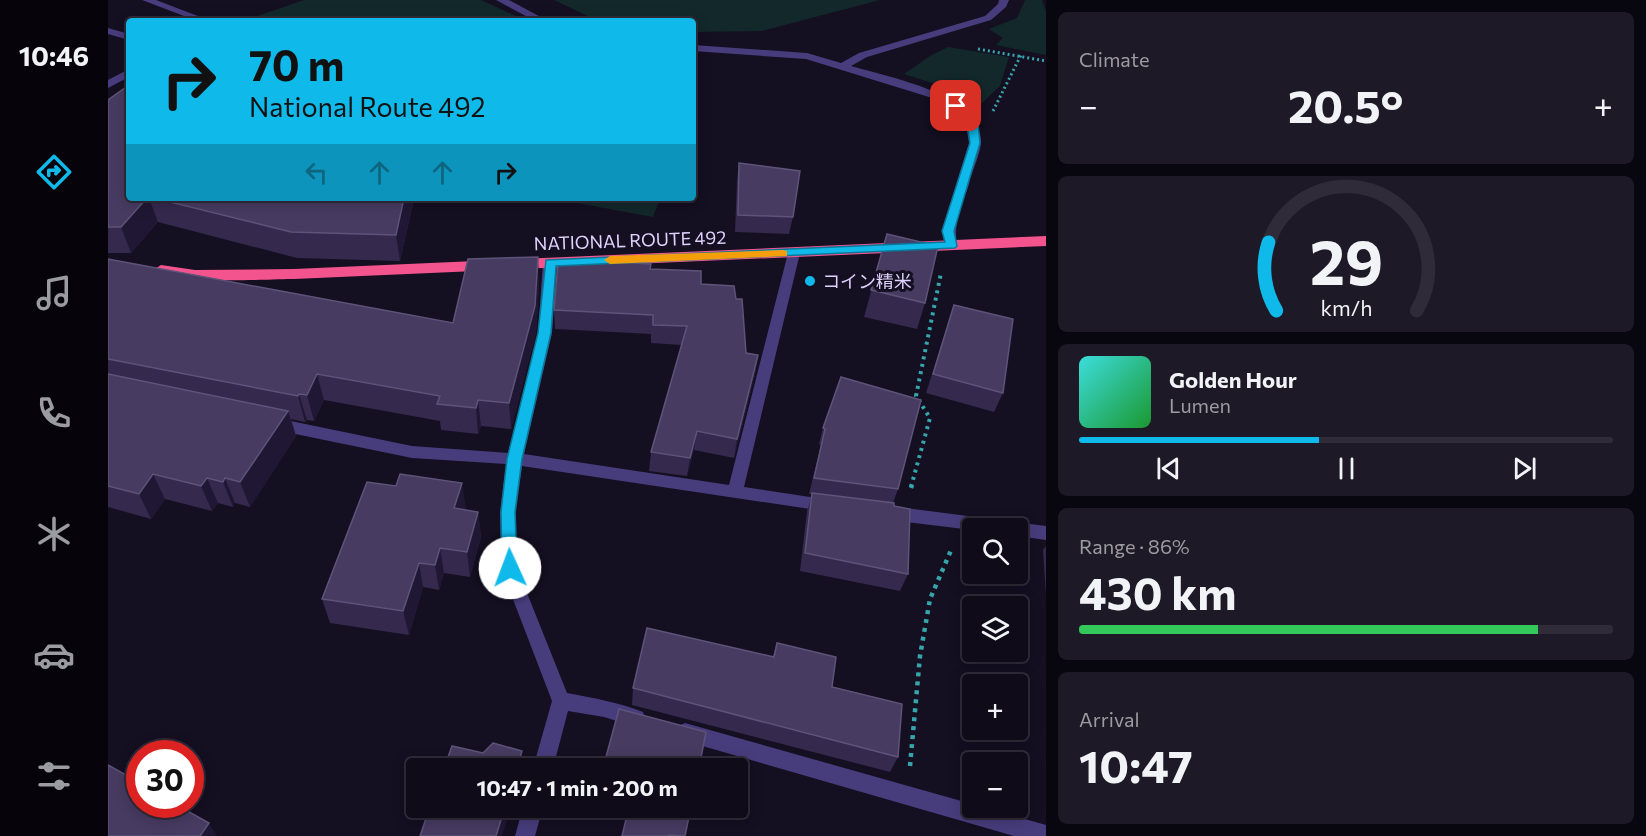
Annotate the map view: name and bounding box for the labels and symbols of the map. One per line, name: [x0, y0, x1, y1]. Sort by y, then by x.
pin: [930, 80, 981, 131]
street label: NATIONAL ROUTE 492: [533, 226, 727, 254]
place label: コイン精米: [822, 270, 912, 292]
marker: コイン精米: [803, 274, 817, 288]
position arrow: [478, 536, 542, 600]
speed limit sign: 30: [126, 740, 204, 818]

